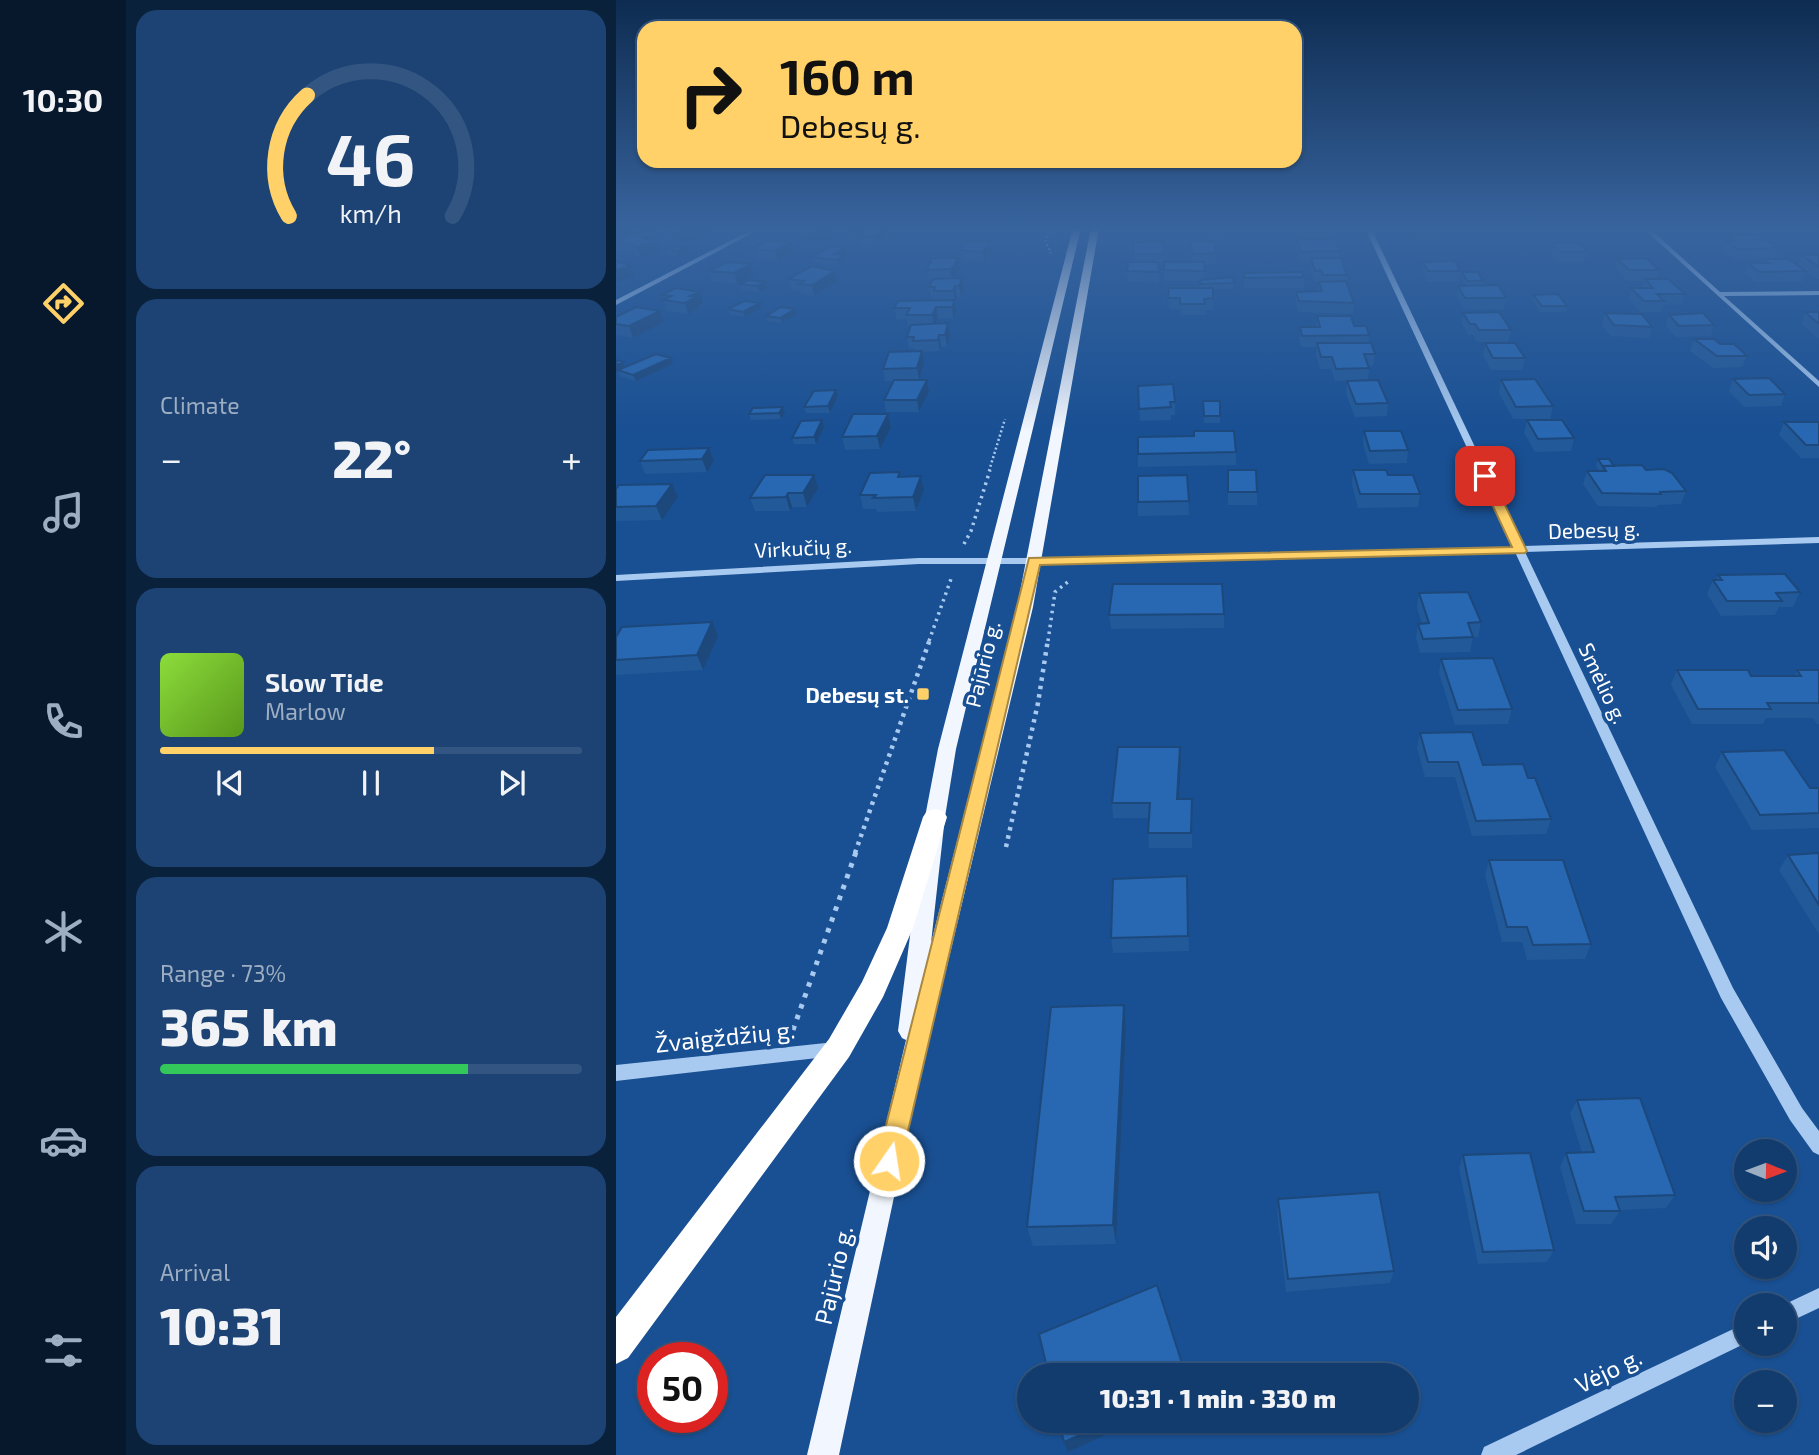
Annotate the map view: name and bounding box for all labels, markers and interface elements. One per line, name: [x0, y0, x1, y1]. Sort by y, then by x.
text: 160 m: [780, 46, 915, 105]
icon: right: [665, 49, 756, 140]
text: 10:30: [23, 80, 103, 118]
text: Debesų g.: [780, 106, 921, 144]
text: 46: [326, 113, 416, 201]
text: km/h: [340, 197, 402, 227]
icon: directions: [39, 279, 88, 328]
text: Climate: [160, 391, 240, 419]
text: 22°: [332, 426, 411, 488]
text: −: [160, 435, 182, 481]
text: +: [561, 435, 582, 481]
pin: [1455, 446, 1515, 506]
icon: arrive: [1466, 457, 1504, 495]
icon: music: [39, 488, 88, 537]
street label: Debesų g.: [1547, 515, 1641, 543]
street label: Virkučių g.: [754, 532, 852, 562]
street label: Pajūrio g.: [959, 618, 1006, 710]
street label: Smėlio g.: [1574, 639, 1634, 727]
text: Slow Tide: [265, 666, 384, 697]
place label: Debesų st.: [805, 682, 909, 708]
marker: Debesų st.: [915, 686, 931, 702]
icon: phone: [39, 697, 88, 746]
text: Marlow: [265, 697, 346, 725]
icon: previous: [211, 764, 249, 802]
icon: pause: [352, 764, 390, 802]
icon: next: [493, 764, 531, 802]
icon: climate: [39, 907, 88, 956]
text: Range · 73%: [160, 959, 286, 987]
text: 365 km: [160, 994, 338, 1056]
street label: Žvaigždžių g.: [654, 1014, 796, 1058]
icon: car: [39, 1116, 88, 1165]
position arrow: [852, 1124, 926, 1198]
north arrow: [1734, 1139, 1797, 1202]
map controls: [1734, 1139, 1797, 1433]
button: sound: [1734, 1216, 1797, 1279]
street label: Pajūrio g.: [808, 1223, 858, 1327]
text: Arrival: [160, 1258, 230, 1286]
text: 10:31: [160, 1293, 284, 1355]
button: +: [1734, 1293, 1797, 1356]
icon: filters: [39, 1326, 88, 1375]
speed limit sign: 50: [637, 1342, 728, 1433]
street label: Vėjo g.: [1570, 1342, 1646, 1398]
button: −: [1734, 1370, 1797, 1433]
text: 10:31 · 1 min · 330 m: [1100, 1382, 1336, 1413]

